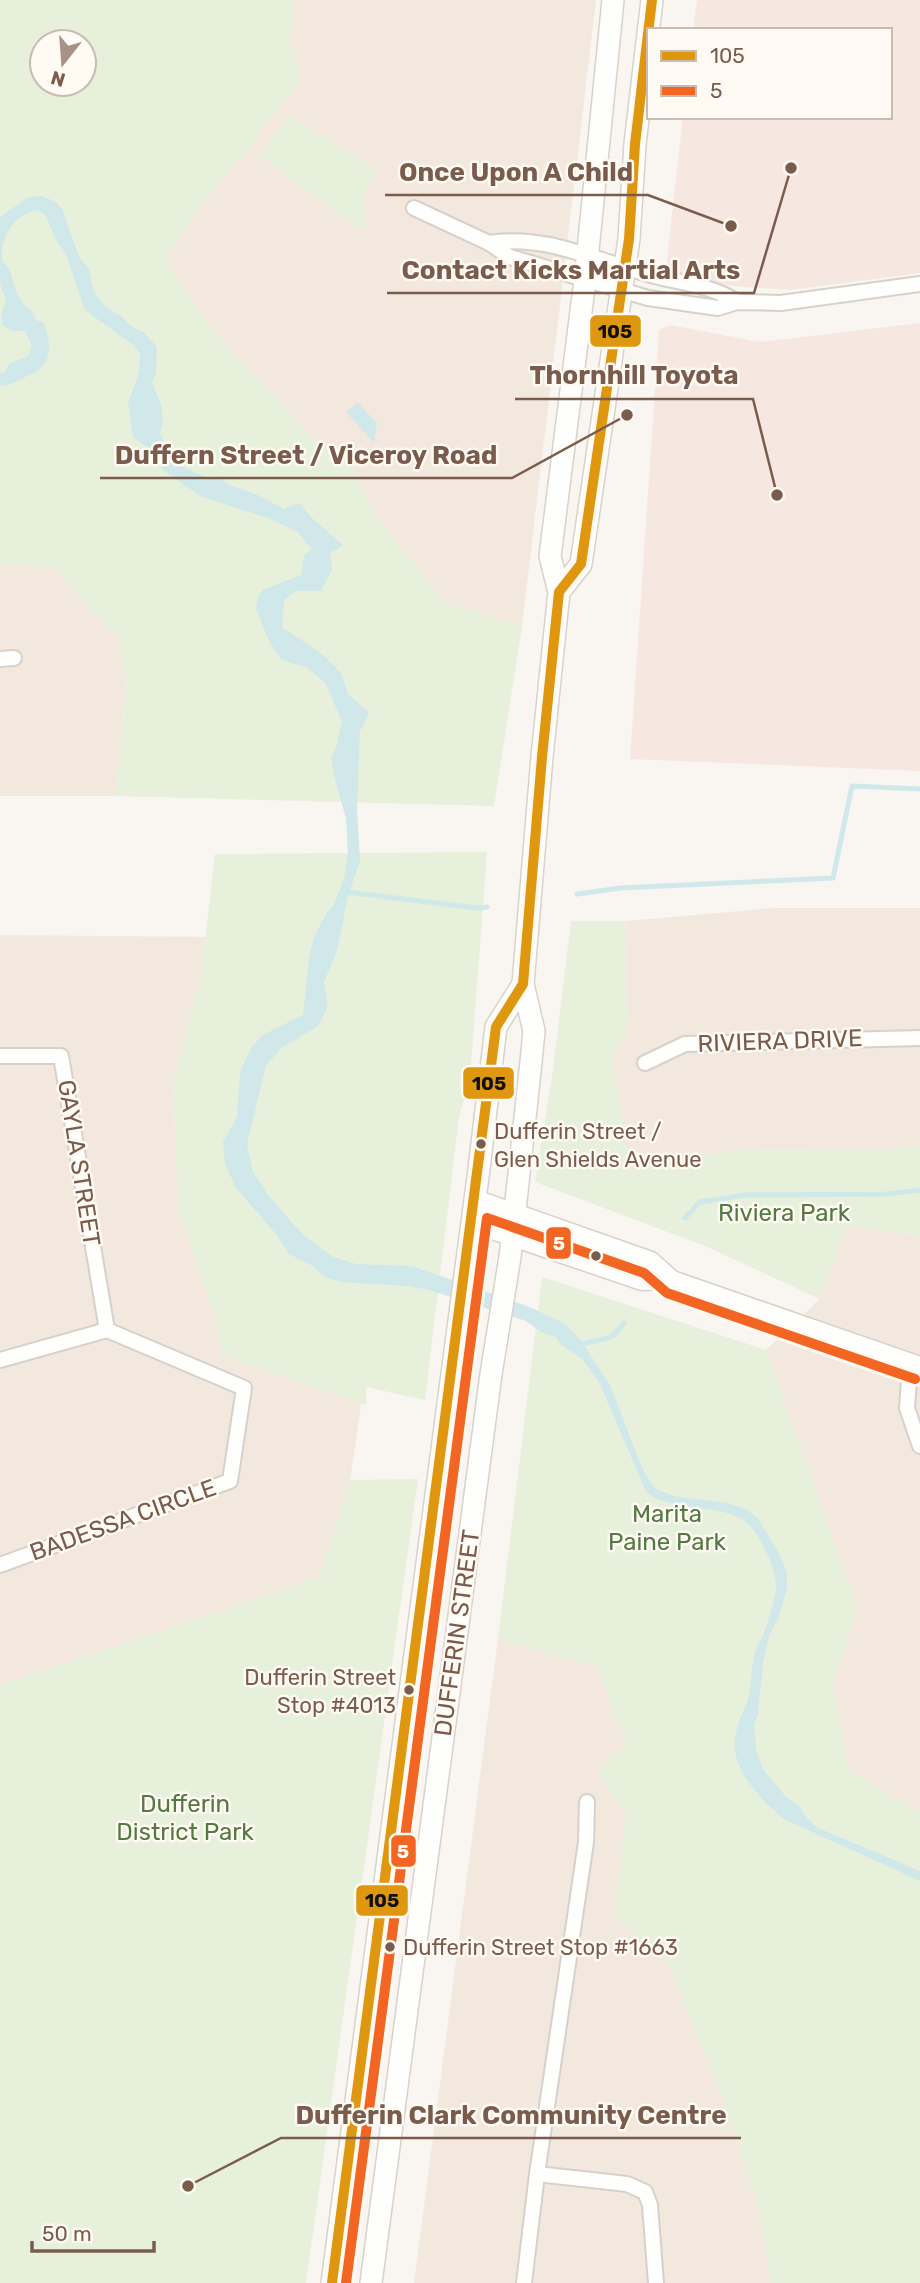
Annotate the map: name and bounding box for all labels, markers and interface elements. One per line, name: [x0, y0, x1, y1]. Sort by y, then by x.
north arrow: [28, 28, 98, 98]
legend: [647, 28, 892, 119]
text: 105: [710, 43, 745, 68]
text: N: [48, 66, 68, 92]
text: 5: [710, 78, 722, 103]
callout: Once Upon A Child: [385, 148, 648, 195]
text: Once Upon A Child: [399, 157, 633, 188]
callout: Contact Kicks Martial Arts: [387, 246, 754, 293]
text: Contact Kicks Martial Arts: [402, 255, 740, 286]
line badge: 105: [589, 314, 642, 348]
text: 105: [598, 320, 632, 343]
callout: Thornhill Toyota: [515, 352, 753, 399]
text: Thornhill Toyota: [529, 360, 739, 391]
callout: Duffern Street / Viceroy Road: [100, 431, 512, 478]
text: Duffern Street / Viceroy Road: [115, 440, 497, 471]
street label: RIVIERA DRIVE: [697, 1024, 863, 1058]
line badge: 105: [462, 1066, 515, 1100]
text: 105: [472, 1072, 506, 1095]
street label: GAYLA STREET: [52, 1078, 106, 1248]
place label: Dufferin Street / Glen Shields Avenue: [494, 1118, 702, 1173]
marker: Dufferin Street / Glen Shields Avenue: [474, 1137, 488, 1151]
park label: Riviera Park: [718, 1199, 851, 1227]
line badge: 5: [545, 1226, 572, 1260]
text: 5: [553, 1232, 565, 1255]
unlabelled marker: [589, 1249, 603, 1263]
street label: BADESSA CIRCLE: [26, 1473, 220, 1567]
park label: Marita Paine Park: [608, 1500, 727, 1556]
street label: DUFFERIN STREET: [429, 1528, 485, 1738]
place label: Dufferin Street Stop #4013: [244, 1664, 396, 1719]
marker: Dufferin Street Stop #4013: [402, 1683, 416, 1697]
park label: Dufferin District Park: [116, 1790, 254, 1846]
line badge: 5: [390, 1834, 417, 1868]
text: 5: [397, 1840, 409, 1863]
line badge: 105: [355, 1884, 409, 1917]
text: 105: [365, 1889, 399, 1912]
place label: Dufferin Street Stop #1663: [403, 1934, 678, 1961]
marker: Dufferin Street Stop #1663: [383, 1940, 397, 1954]
callout: Dufferin Clark Community Centre: [281, 2091, 741, 2138]
text: Dufferin Clark Community Centre: [295, 2100, 727, 2131]
scale bar: [32, 2210, 154, 2254]
text: 50 m: [42, 2221, 92, 2246]

